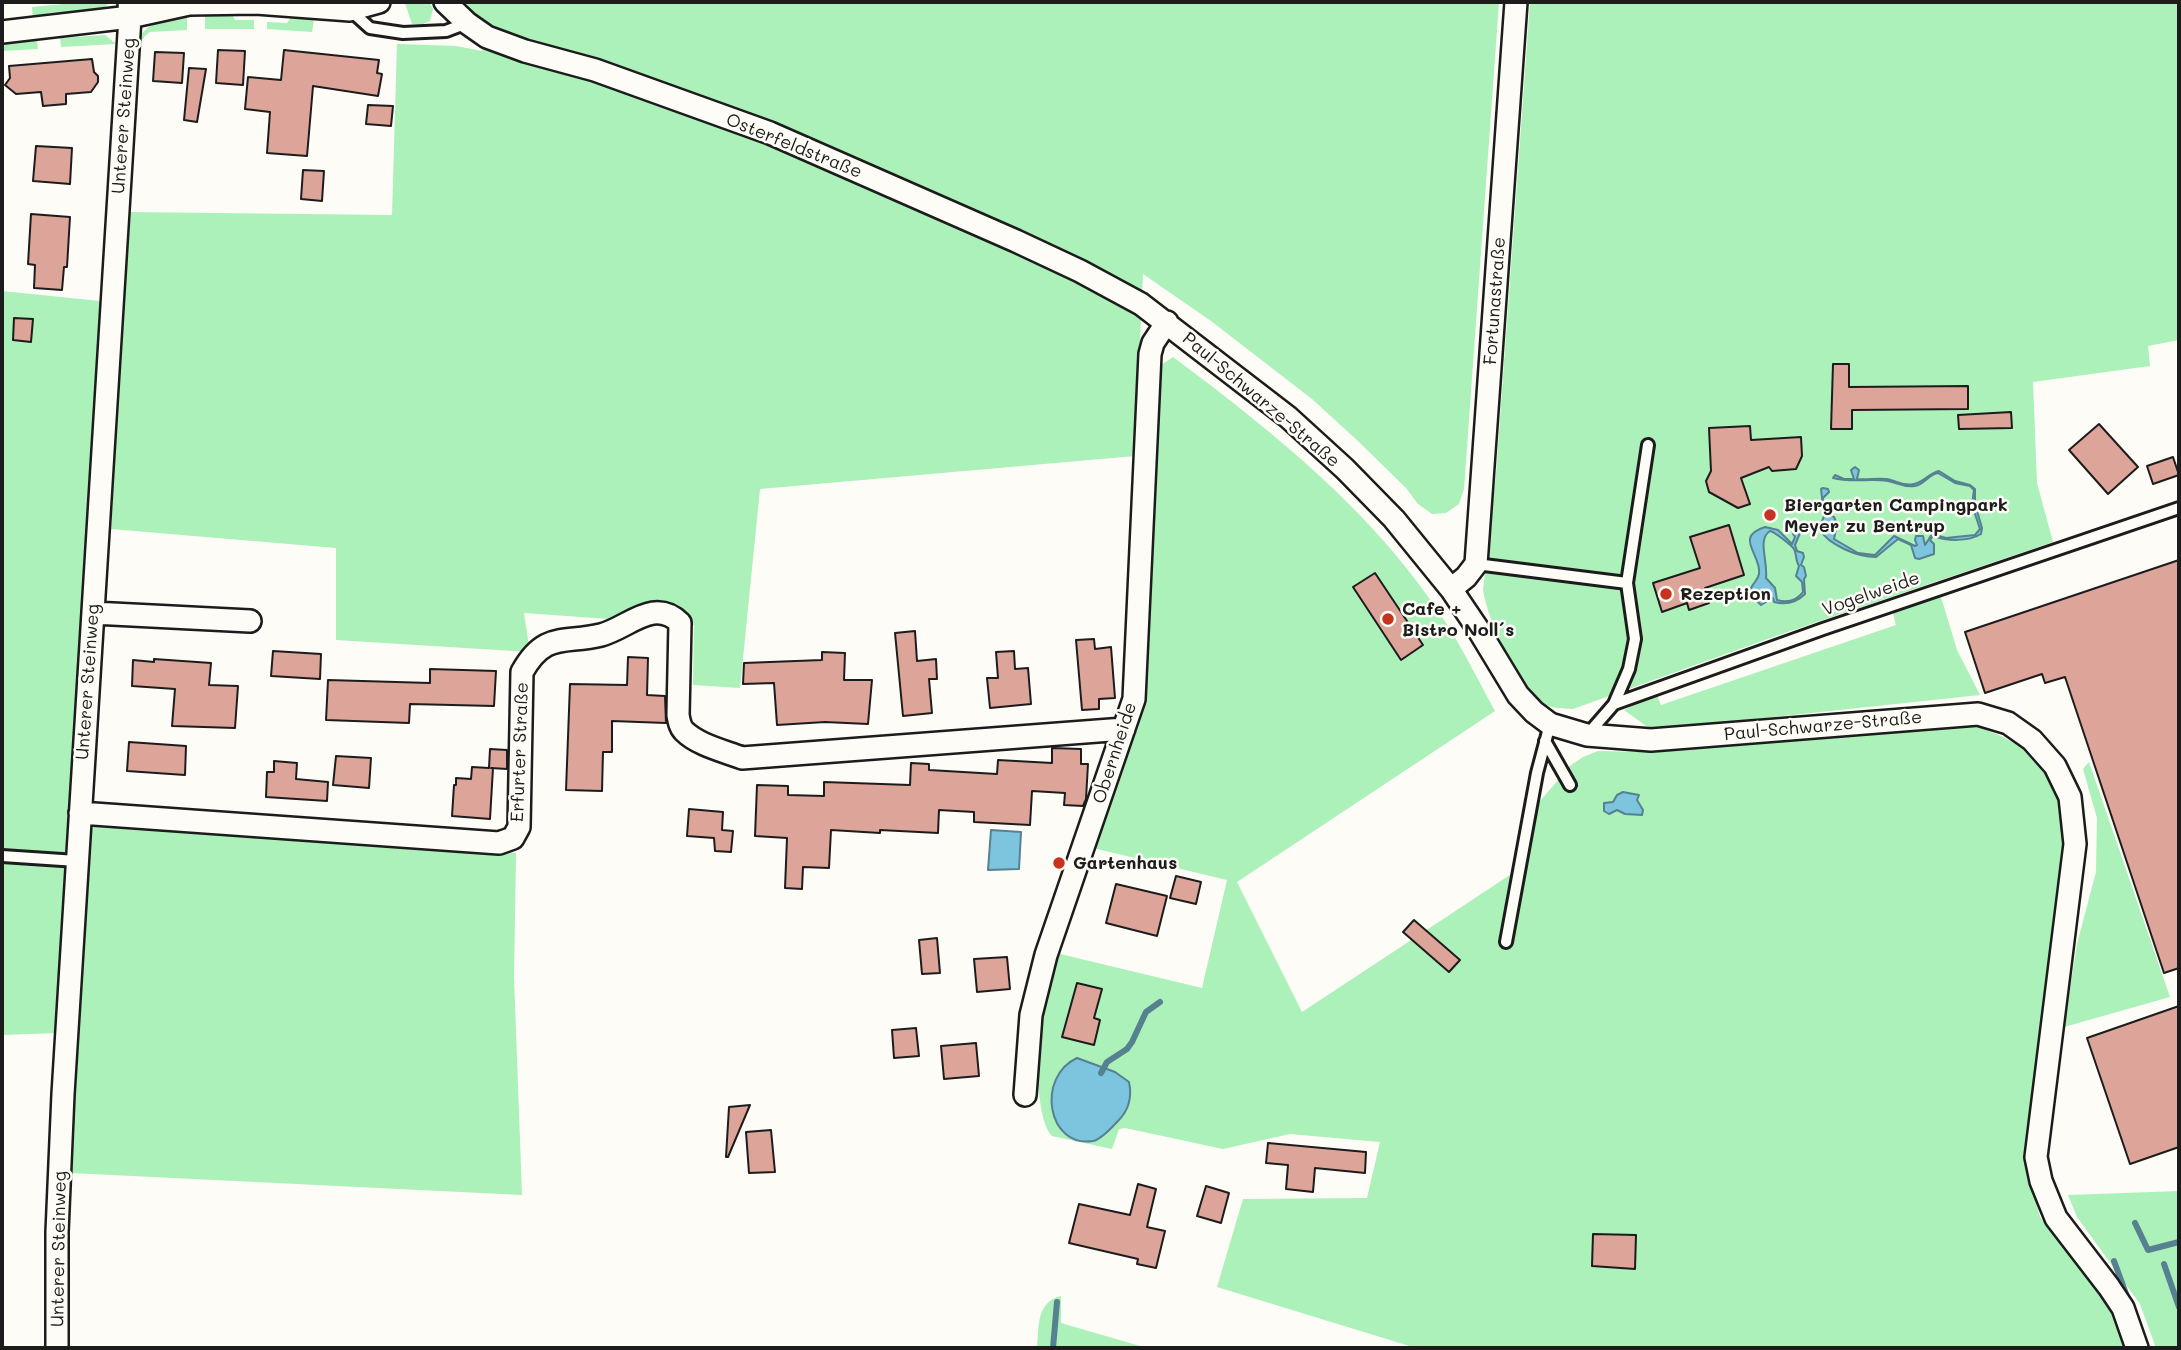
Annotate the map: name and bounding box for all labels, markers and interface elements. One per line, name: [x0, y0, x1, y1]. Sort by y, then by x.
street label: Unterer Steinweg: [108, 37, 140, 195]
street label: Osterfeldstraße: [723, 109, 865, 183]
street label: Fortunastraße: [1480, 236, 1510, 366]
street label: Paul-Schwarze-Straße: [1178, 328, 1344, 472]
place label: Biergarten Campingpark Meyer zu Bentrup: [1784, 494, 2008, 536]
marker: Biergarten Campingpark Meyer zu Bentrup: [1762, 507, 1778, 523]
street label: Vogelweide: [1819, 567, 1923, 621]
place label: Rezeption: [1680, 583, 1771, 605]
marker: Rezeption: [1658, 586, 1674, 602]
place label: Cafe + Bistro Noll´s: [1402, 598, 1514, 640]
street label: Unterer Steinweg: [72, 603, 104, 761]
marker: Cafe + Bistro Noll´s: [1380, 611, 1396, 627]
street label: Erfurter Straße: [507, 682, 533, 822]
street label: Obernheide: [1088, 700, 1142, 806]
street label: Paul-Schwarze-Straße: [1723, 707, 1923, 745]
place label: Gartenhaus: [1073, 852, 1177, 874]
marker: Gartenhaus: [1051, 855, 1067, 871]
street label: Unterer Steinweg: [47, 1171, 71, 1327]

